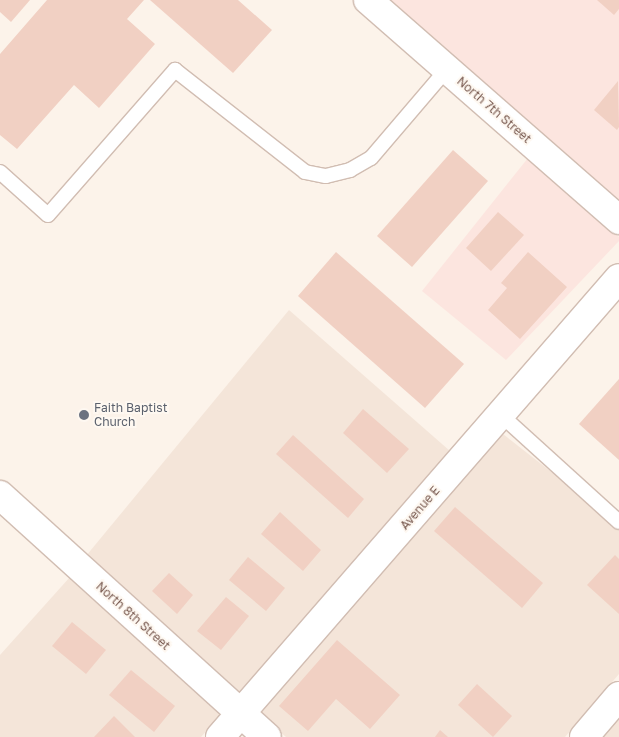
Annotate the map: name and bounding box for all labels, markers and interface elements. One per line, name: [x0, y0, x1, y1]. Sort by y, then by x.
street label: North 7th Street: [454, 74, 534, 146]
place label: Faith Baptist Church: [94, 401, 167, 429]
marker: Faith Baptist Church: [78, 409, 90, 421]
street label: Avenue E: [397, 483, 443, 533]
street label: North 8th Street: [93, 579, 173, 653]

